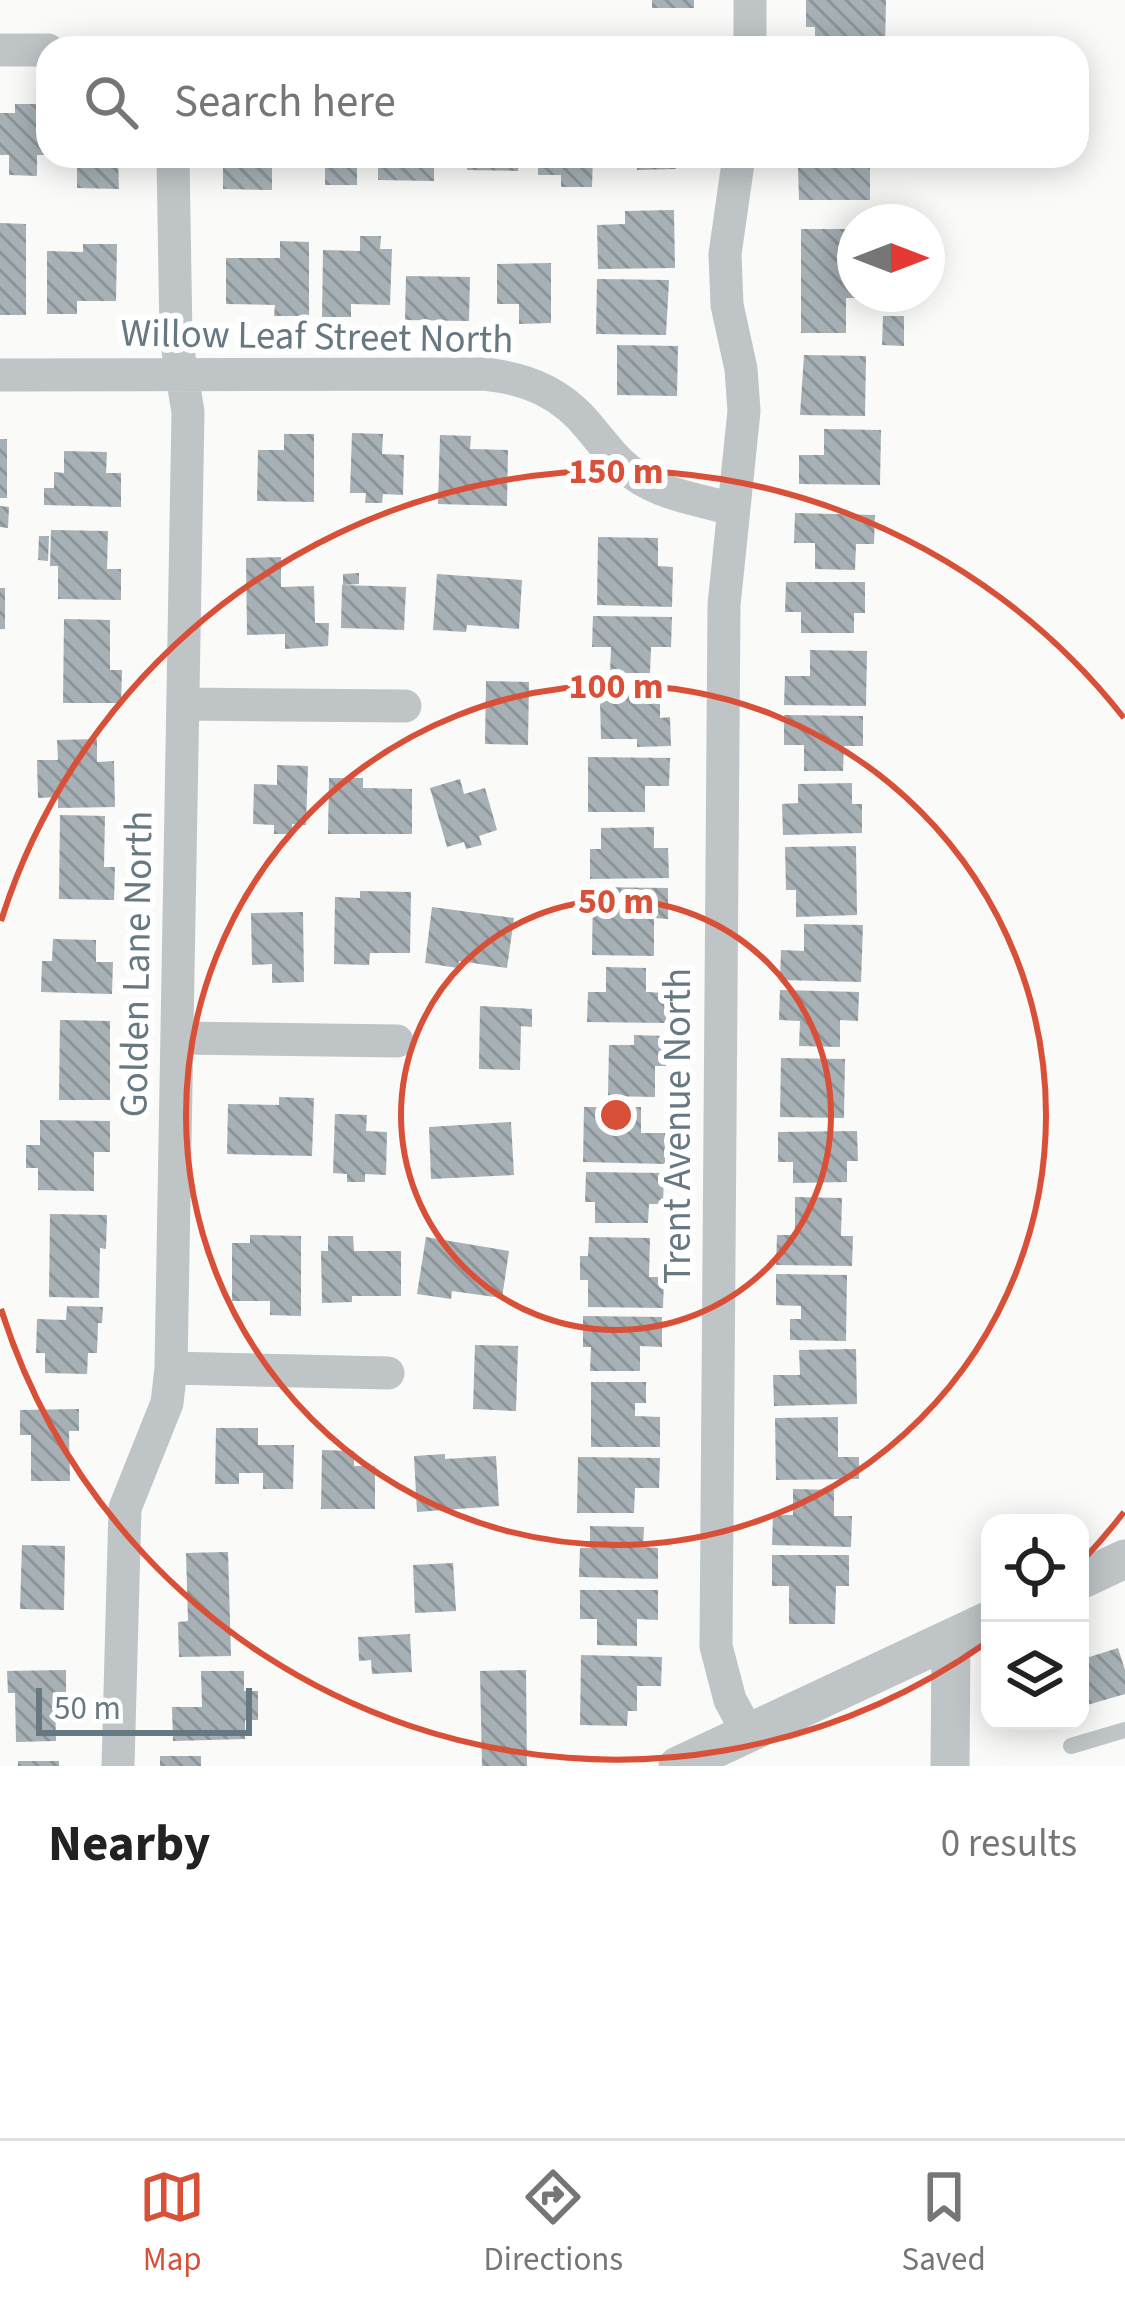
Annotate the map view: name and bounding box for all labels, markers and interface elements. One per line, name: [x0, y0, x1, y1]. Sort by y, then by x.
search box: [36, 36, 1089, 168]
icon: search: [78, 69, 144, 135]
text: Search here: [174, 70, 396, 134]
north arrow: [837, 204, 945, 312]
street label: Willow Leaf Street North: [120, 306, 514, 368]
text: 150 m: [568, 446, 664, 497]
text: 100 m: [568, 661, 664, 712]
street label: Golden Lane North: [106, 810, 168, 1118]
text: 50 m: [578, 876, 654, 927]
street label: Trent Avenue North: [650, 968, 706, 1284]
centre of rings: [595, 1094, 637, 1136]
map controls: [981, 1514, 1089, 1730]
button: locate: [981, 1514, 1089, 1622]
button: layers: [981, 1622, 1089, 1730]
scale bar: [36, 1682, 252, 1735]
text: 50 m: [54, 1685, 121, 1732]
text: Nearby: [48, 1808, 210, 1880]
text: 0 results: [941, 1816, 1077, 1872]
tab: Map: [139, 2164, 205, 2283]
tab: Directions: [484, 2164, 623, 2283]
tab: Saved: [902, 2164, 986, 2283]

